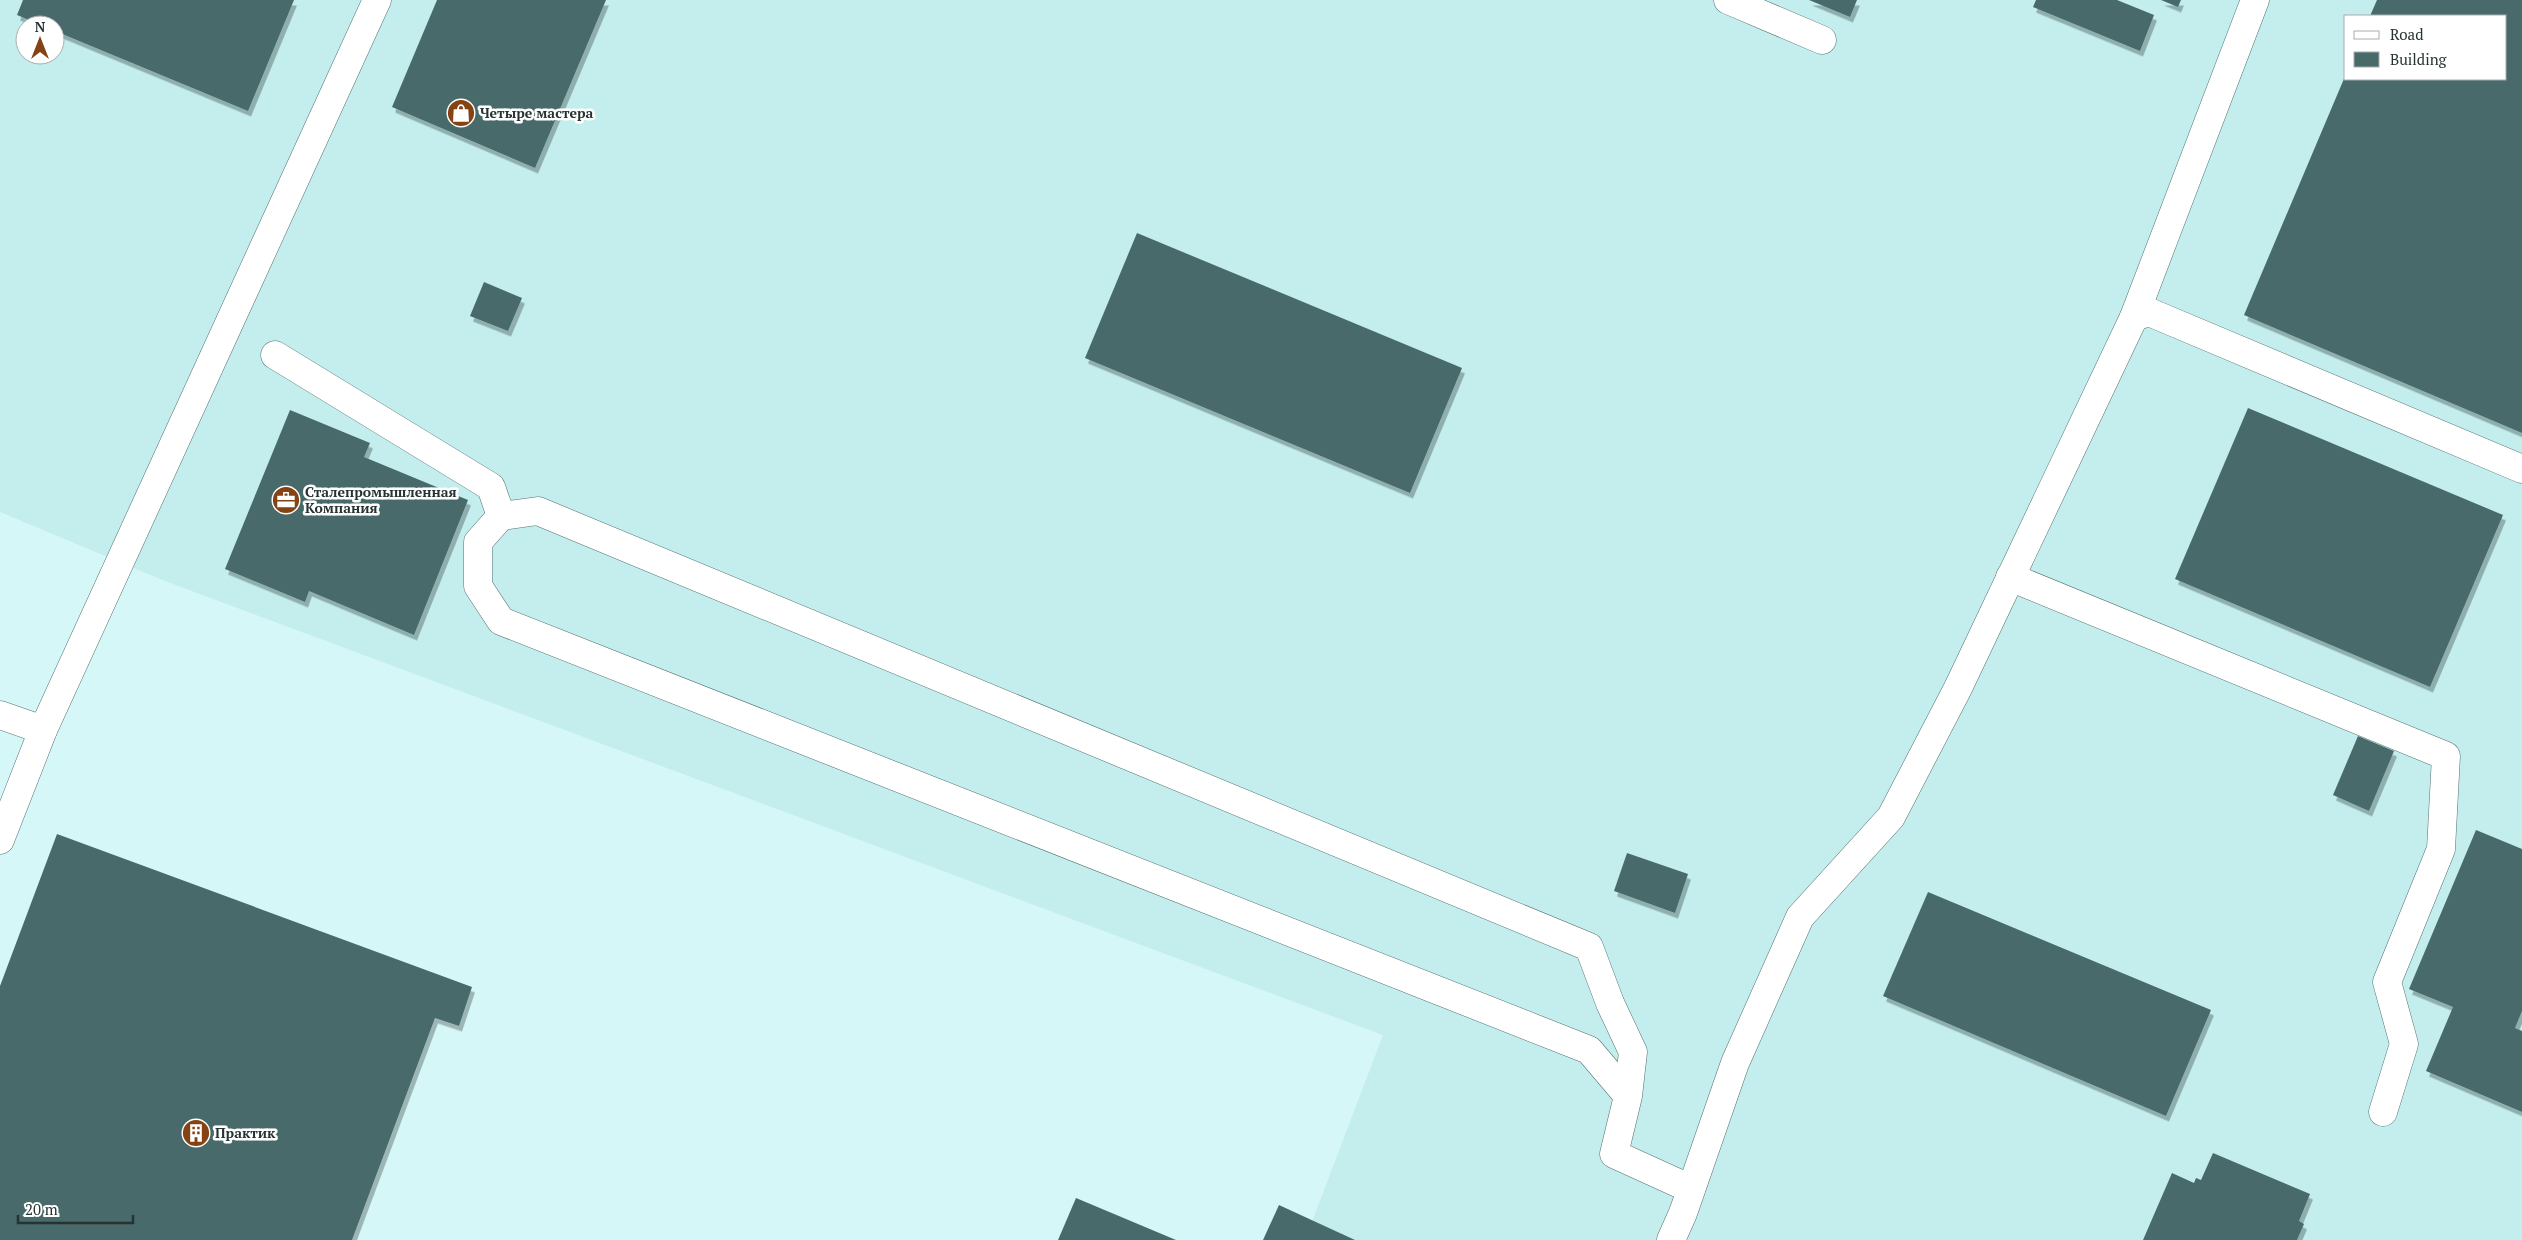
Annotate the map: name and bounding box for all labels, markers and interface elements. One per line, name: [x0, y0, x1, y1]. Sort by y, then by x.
north arrow: [15, 15, 65, 65]
legend: [2344, 15, 2507, 80]
text: N: [35, 17, 46, 36]
text: Road: [2390, 24, 2423, 44]
text: Building: [2390, 49, 2448, 69]
shop icon: Четыре мастера: [446, 98, 476, 128]
place label: Четыре мастера: [480, 103, 594, 122]
place label: Сталепромышленная Компания: [305, 482, 457, 517]
office icon: Сталепромышленная Компания: [271, 485, 301, 515]
building icon: Практик: [181, 1118, 211, 1148]
place label: Практик: [215, 1123, 276, 1142]
scale bar: [18, 1192, 132, 1224]
text: 20 m: [25, 1199, 58, 1219]

